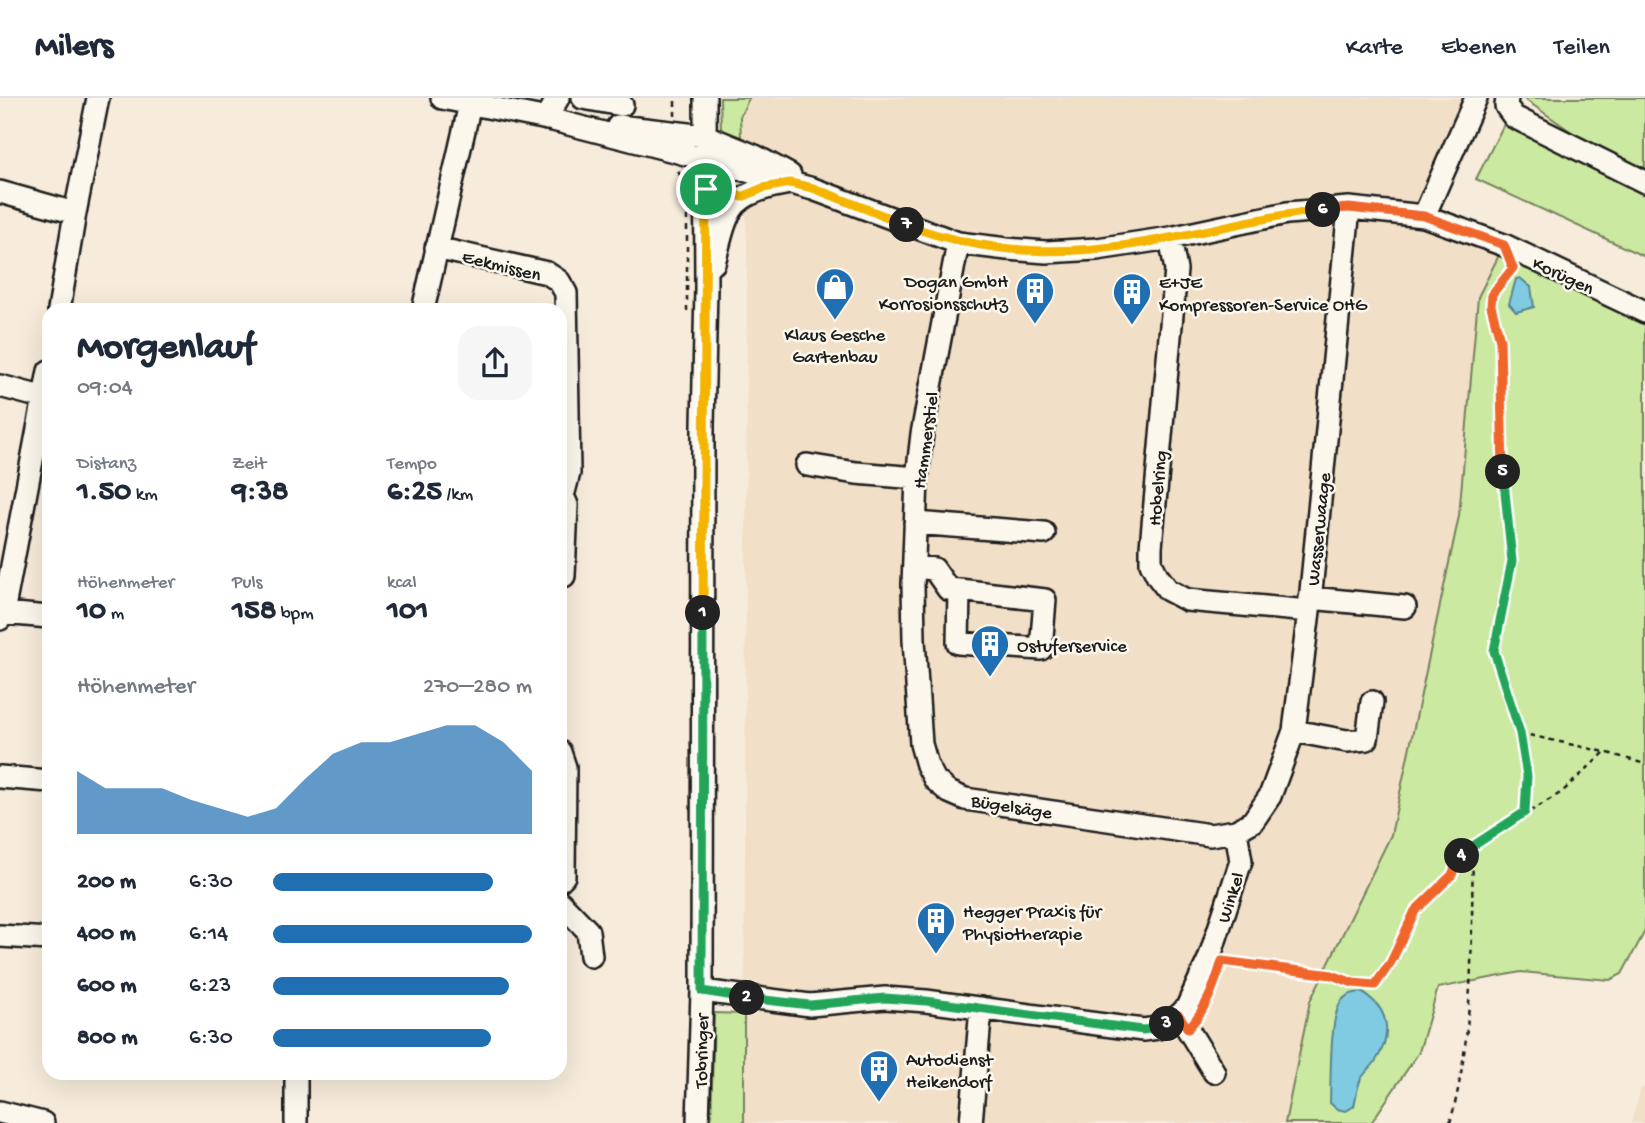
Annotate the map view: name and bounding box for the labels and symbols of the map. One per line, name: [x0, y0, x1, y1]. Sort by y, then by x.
pin: [676, 159, 736, 219]
pin: 6: [1306, 192, 1340, 228]
pin: 7: [890, 208, 925, 242]
street label: Eekmissen: [459, 246, 543, 288]
street label: Korügen: [1528, 253, 1597, 301]
shop icon: Klaus Gesche Gartenbau: [814, 266, 856, 321]
building icon: Dogan GmbH Korrosionsschutz: [1014, 270, 1056, 325]
building icon: E+JE Kompressoren-Service OHG: [1111, 271, 1153, 326]
place label: Dogan GmbH Korrosionsschutz: [879, 272, 1009, 317]
place label: E+JE Kompressoren-Service OHG: [1159, 273, 1368, 318]
place label: Klaus Gesche Gartenbau: [785, 325, 886, 370]
street label: Hammerstiel: [909, 390, 946, 490]
street label: Hobelring: [1145, 450, 1174, 527]
pin: 5: [1486, 454, 1520, 490]
street label: Wasserwaage: [1303, 471, 1338, 587]
pin: 1: [686, 596, 720, 630]
building icon: Ostuferservice: [969, 623, 1011, 678]
place label: Ostuferservice: [1017, 636, 1127, 659]
street label: Bügelsäge: [968, 791, 1054, 826]
pin: 4: [1444, 838, 1480, 874]
street label: Winkel: [1213, 870, 1251, 926]
building icon: Hegger Praxis für Physiotherapie: [915, 900, 957, 955]
place label: Hegger Praxis für Physiotherapie: [962, 902, 1103, 947]
pin: 2: [730, 981, 764, 1016]
pin: 3: [1150, 1006, 1184, 1042]
street label: Tobringer: [691, 1011, 716, 1089]
building icon: Autodienst Heikendorf: [858, 1048, 900, 1103]
place label: Autodienst Heikendorf: [906, 1050, 995, 1095]

